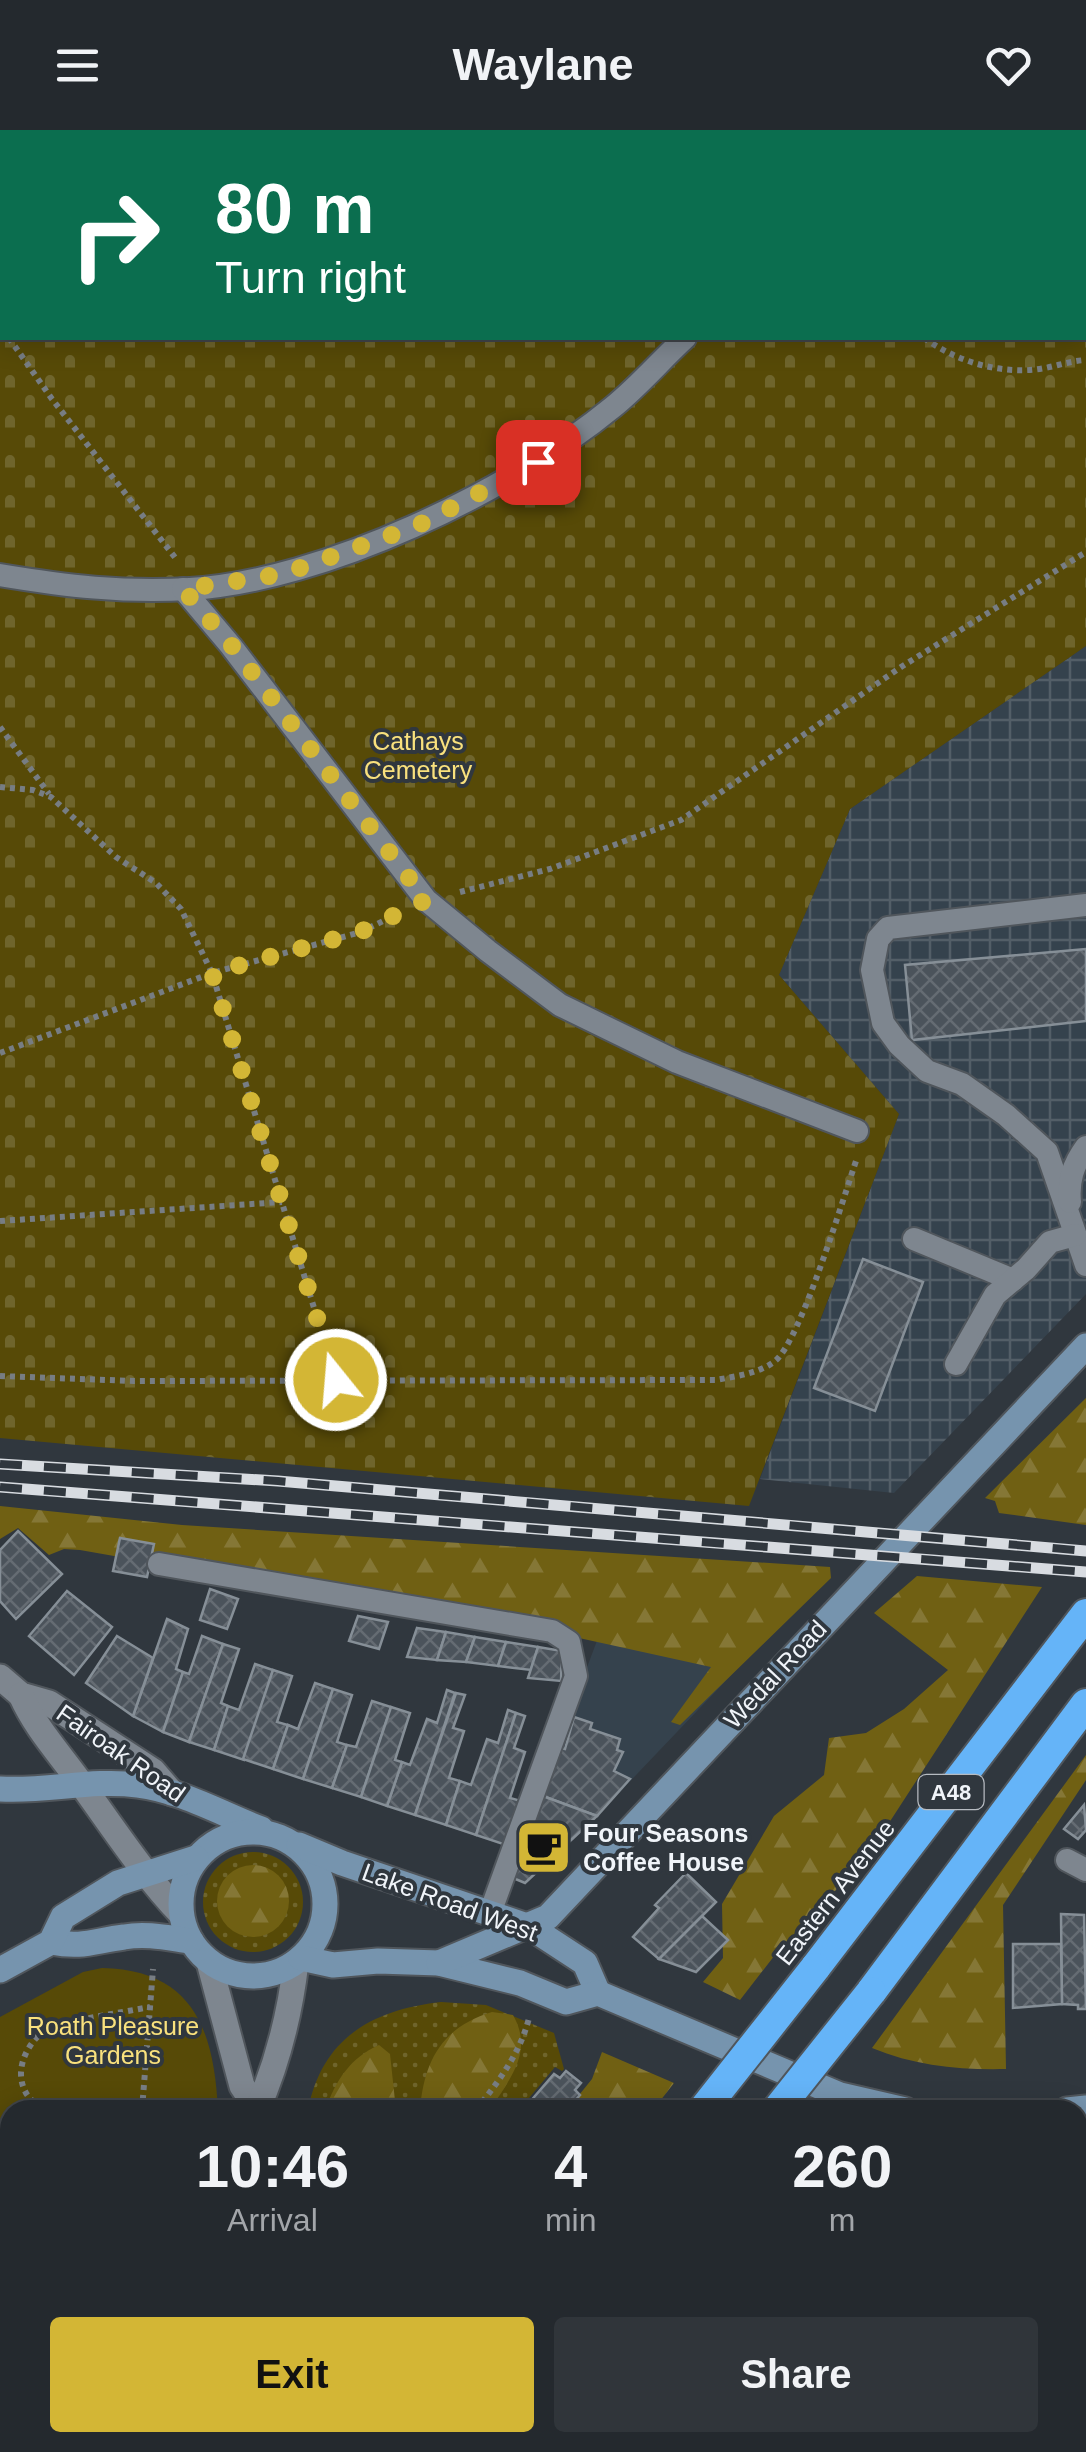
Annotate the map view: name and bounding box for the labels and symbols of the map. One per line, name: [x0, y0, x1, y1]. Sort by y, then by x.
pin: [496, 420, 581, 505]
park label: Cathays Cemetery: [364, 727, 473, 784]
position arrow: [284, 1328, 388, 1432]
street label: Wedal Road: [718, 1614, 832, 1734]
street label: Fairoak Road: [52, 1698, 190, 1808]
road number: A48: [918, 1775, 984, 1809]
street label: Eastern Avenue: [770, 1814, 900, 1970]
cafe icon: Four Seasons Coffee House: [514, 1817, 574, 1877]
place label: Four Seasons Coffee House: [583, 1819, 748, 1876]
street label: Lake Road West: [359, 1857, 541, 1947]
park label: Roath Pleasure Gardens: [27, 2012, 199, 2069]

